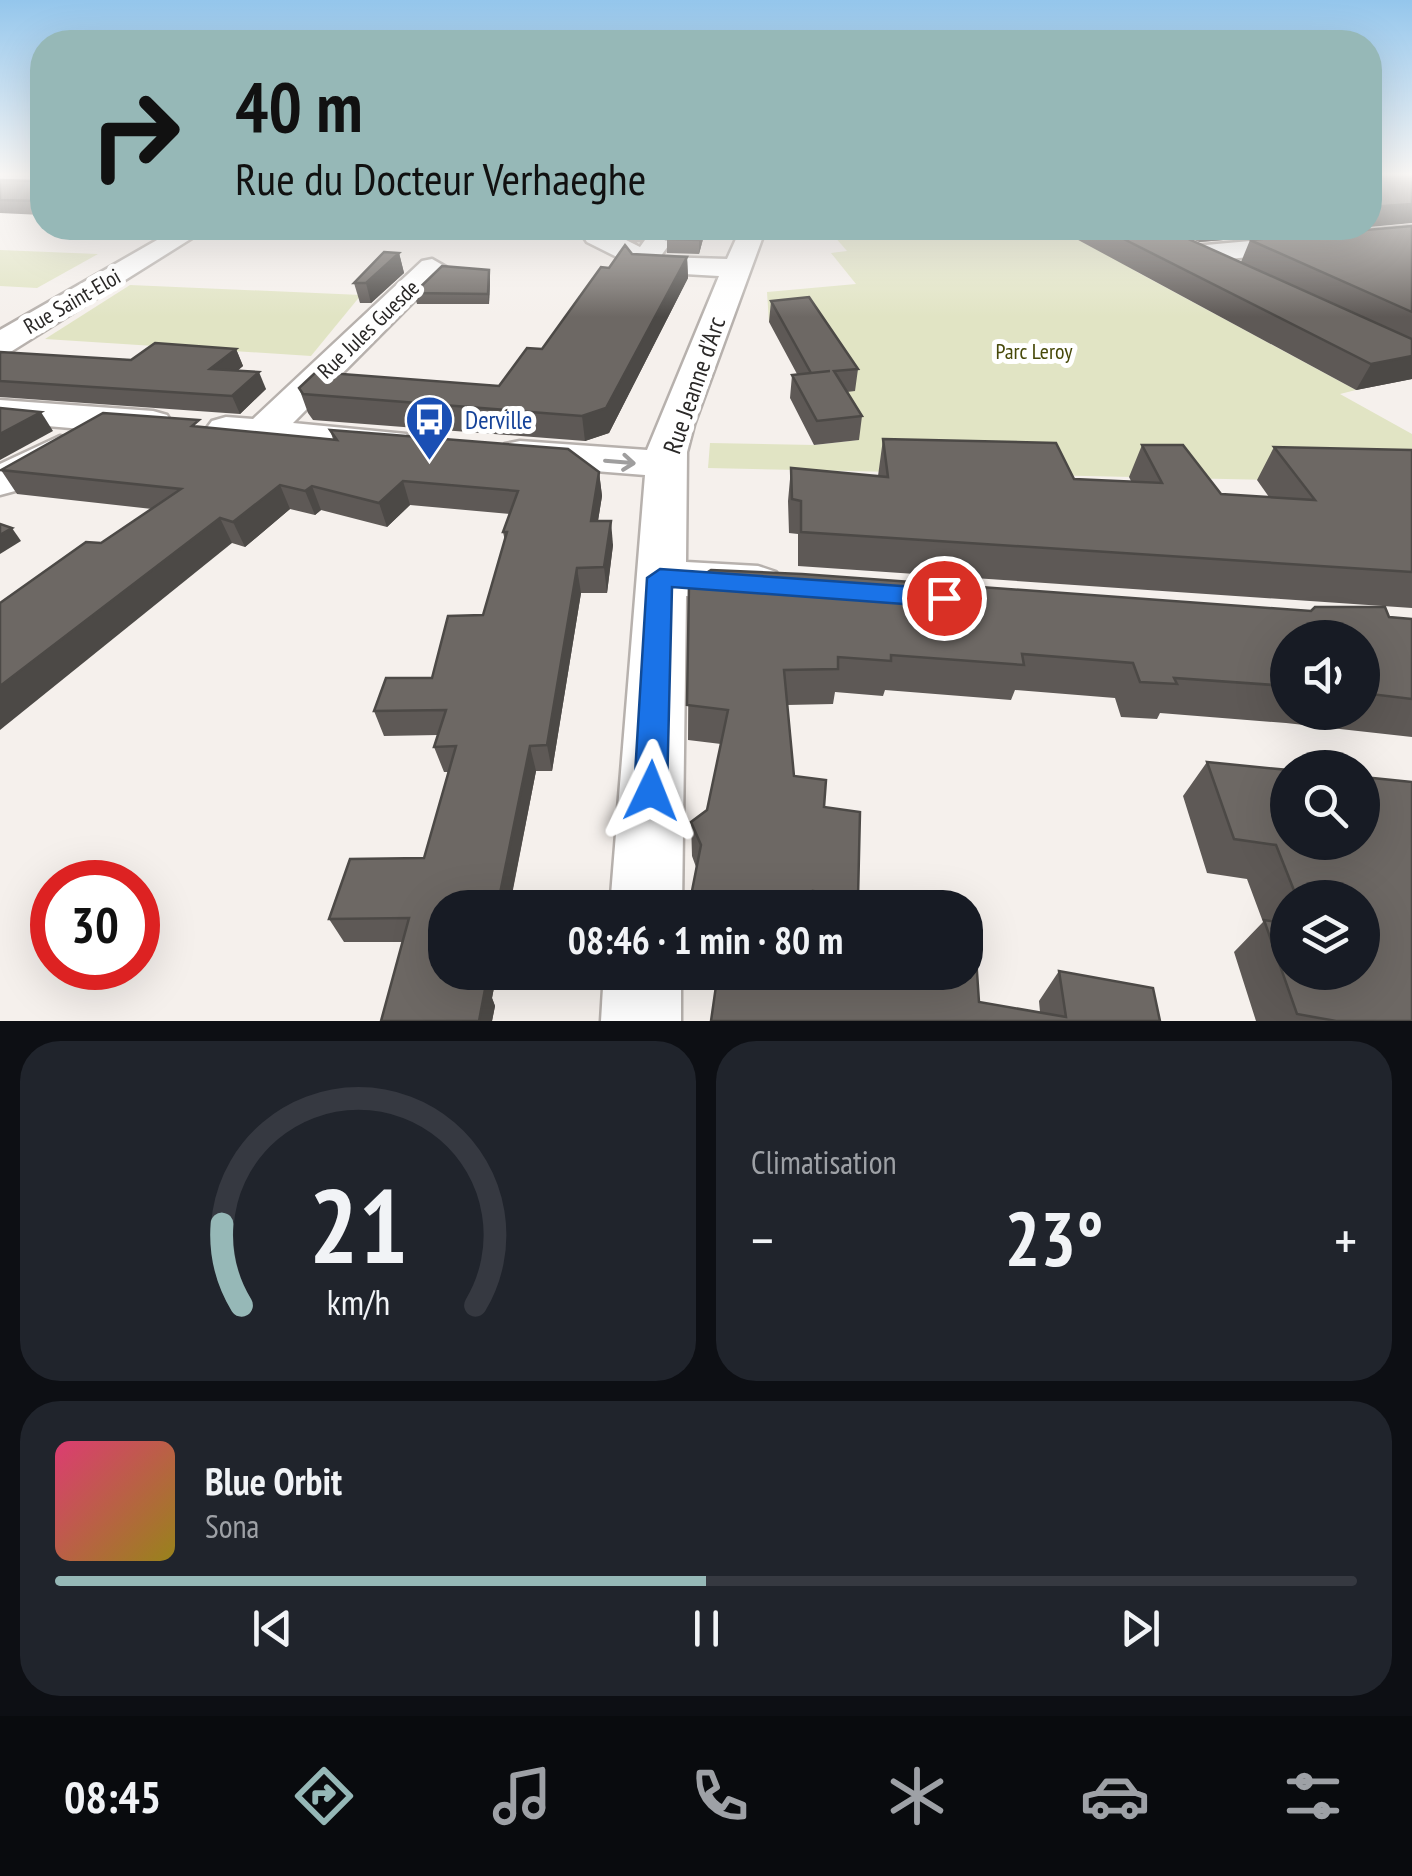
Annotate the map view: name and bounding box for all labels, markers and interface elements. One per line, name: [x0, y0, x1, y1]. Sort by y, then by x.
text: 40 m: [235, 61, 363, 151]
icon: right: [70, 70, 200, 200]
text: Rue du Docteur Verhaeghe: [235, 149, 646, 207]
street label: Rue Saint-Eloi: [19, 262, 125, 340]
street label: Rue Jules Guesde: [311, 274, 425, 384]
street label: Rue Jeanne d'Arc: [656, 312, 732, 458]
park label: Parc Leroy: [995, 337, 1073, 365]
bus stop icon: Derville: [404, 394, 456, 462]
place label: Derville: [465, 404, 532, 436]
one-way arrow: [604, 452, 636, 471]
pin: [902, 556, 987, 641]
icon: arrive: [917, 571, 972, 626]
map controls: [1270, 620, 1380, 990]
button: sound: [1270, 620, 1380, 730]
position arrow: [599, 739, 703, 843]
button: search: [1270, 750, 1380, 860]
speed limit sign: 30: [30, 860, 160, 990]
button: layers: [1270, 880, 1380, 990]
text: 08:46 · 1 min · 80 m: [568, 915, 843, 964]
text: Climatisation: [751, 1141, 897, 1183]
text: 21: [308, 1157, 408, 1292]
text: 23°: [1004, 1190, 1104, 1287]
text: −: [751, 1204, 774, 1275]
text: +: [1334, 1204, 1357, 1275]
text: km/h: [326, 1279, 390, 1325]
text: Blue Orbit: [205, 1456, 342, 1505]
text: Sona: [205, 1505, 259, 1547]
icon: previous: [245, 1601, 300, 1656]
icon: pause: [679, 1601, 734, 1656]
icon: next: [1113, 1601, 1168, 1656]
icon: directions: [289, 1761, 359, 1831]
icon: music: [487, 1761, 557, 1831]
icon: phone: [685, 1761, 755, 1831]
icon: climate: [882, 1761, 952, 1831]
icon: car: [1080, 1761, 1150, 1831]
icon: filters: [1278, 1761, 1348, 1831]
text: 08:45: [64, 1767, 161, 1825]

